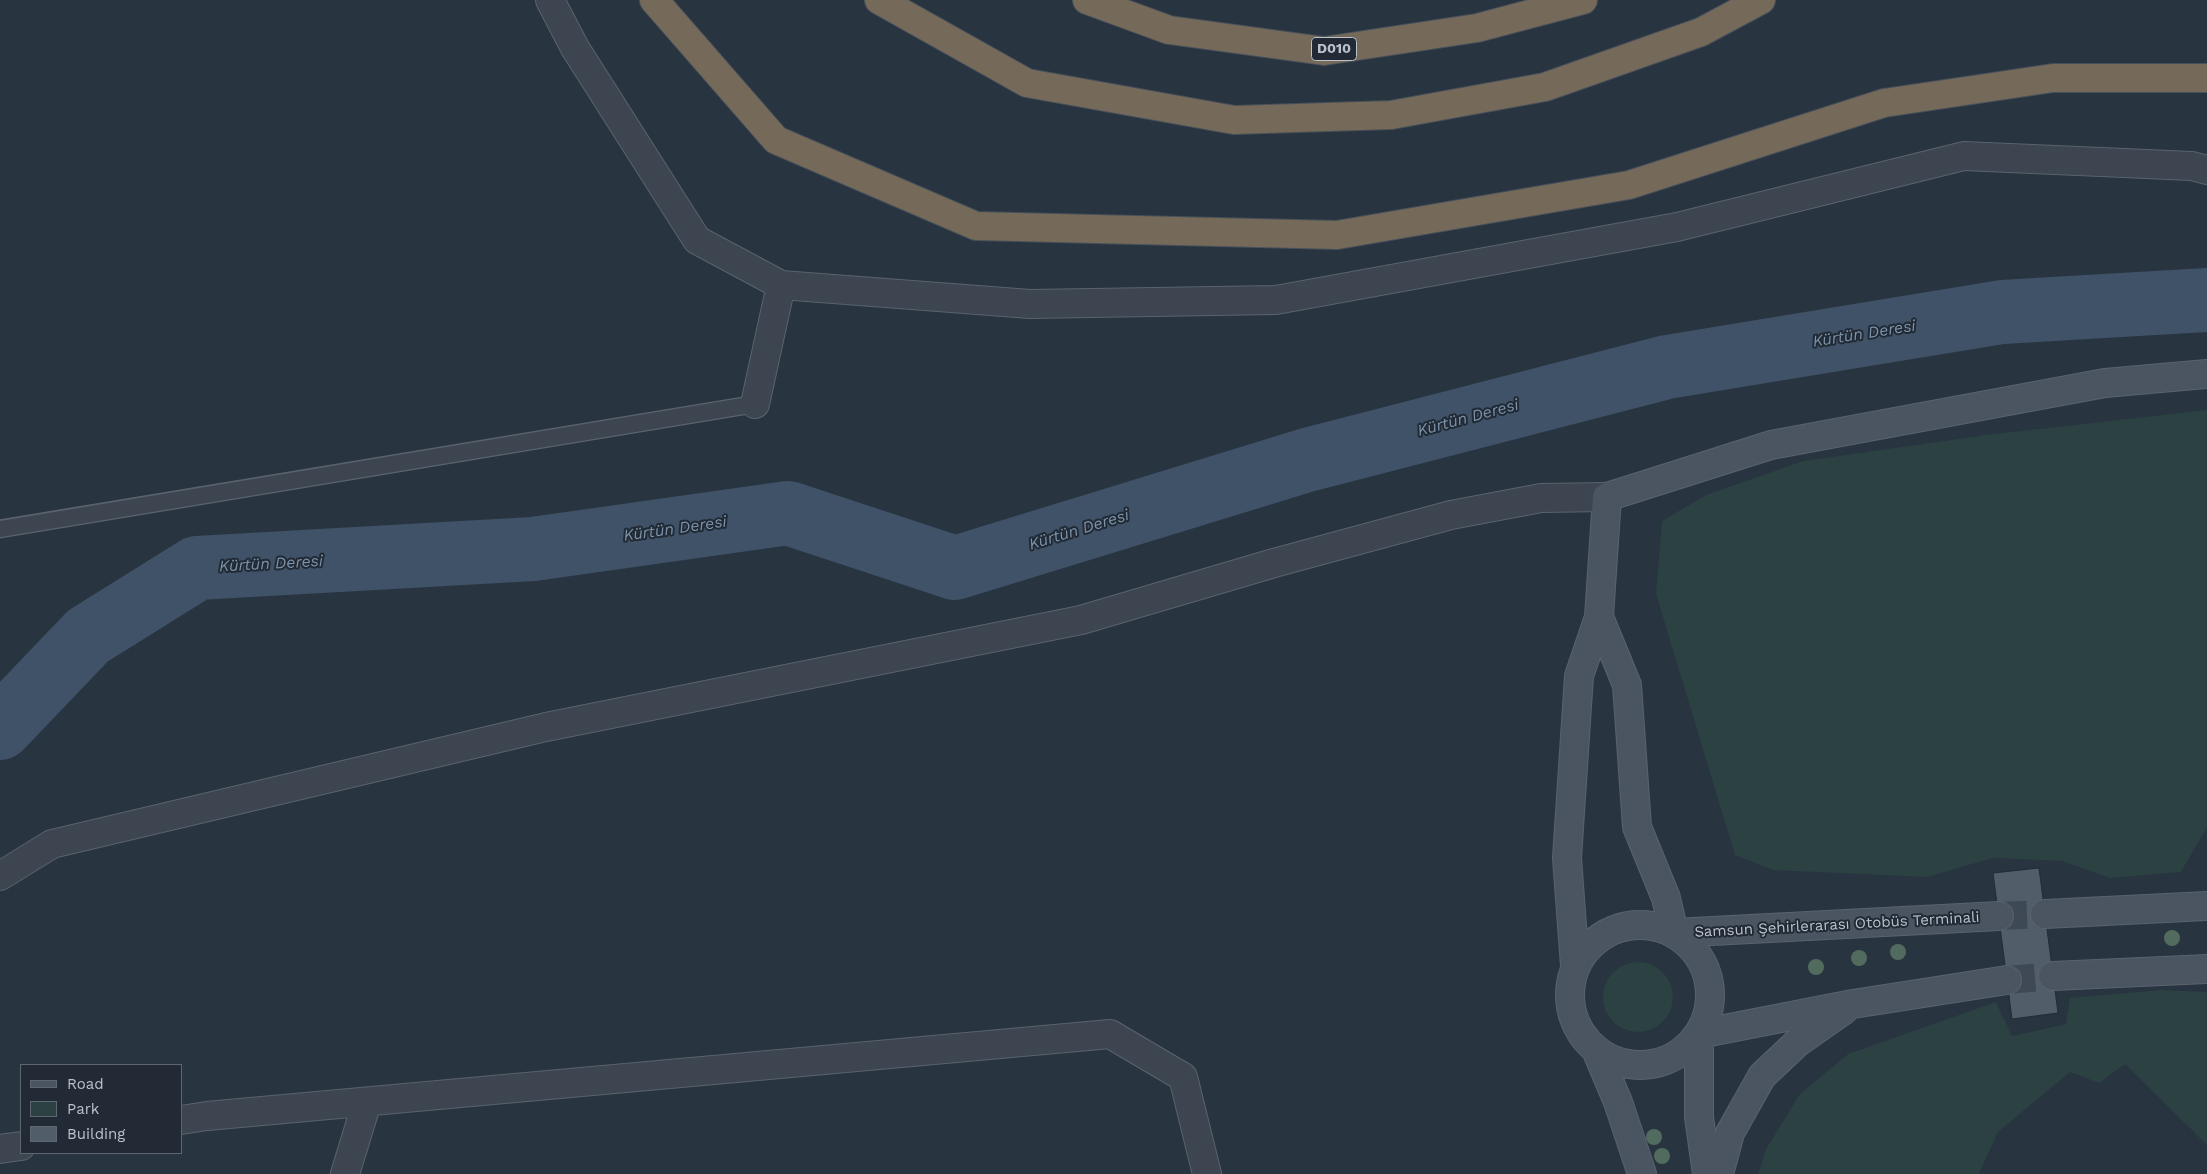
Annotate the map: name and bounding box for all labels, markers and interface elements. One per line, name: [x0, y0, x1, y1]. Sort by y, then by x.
road number: D010: [1312, 38, 1356, 61]
water label: Kürtün Deresi: [1811, 316, 1917, 352]
water label: Kürtün Deresi: [1415, 395, 1521, 441]
water label: Kürtün Deresi: [1026, 506, 1132, 554]
water label: Kürtün Deresi: [622, 512, 728, 546]
water label: Kürtün Deresi: [219, 552, 323, 576]
street label: Samsun Şehirlerarası Otobüs Terminali: [1694, 909, 1980, 941]
legend: [20, 1064, 182, 1154]
text: Road: [67, 1075, 104, 1093]
text: Park: [67, 1100, 99, 1118]
text: Building: [67, 1125, 125, 1143]

